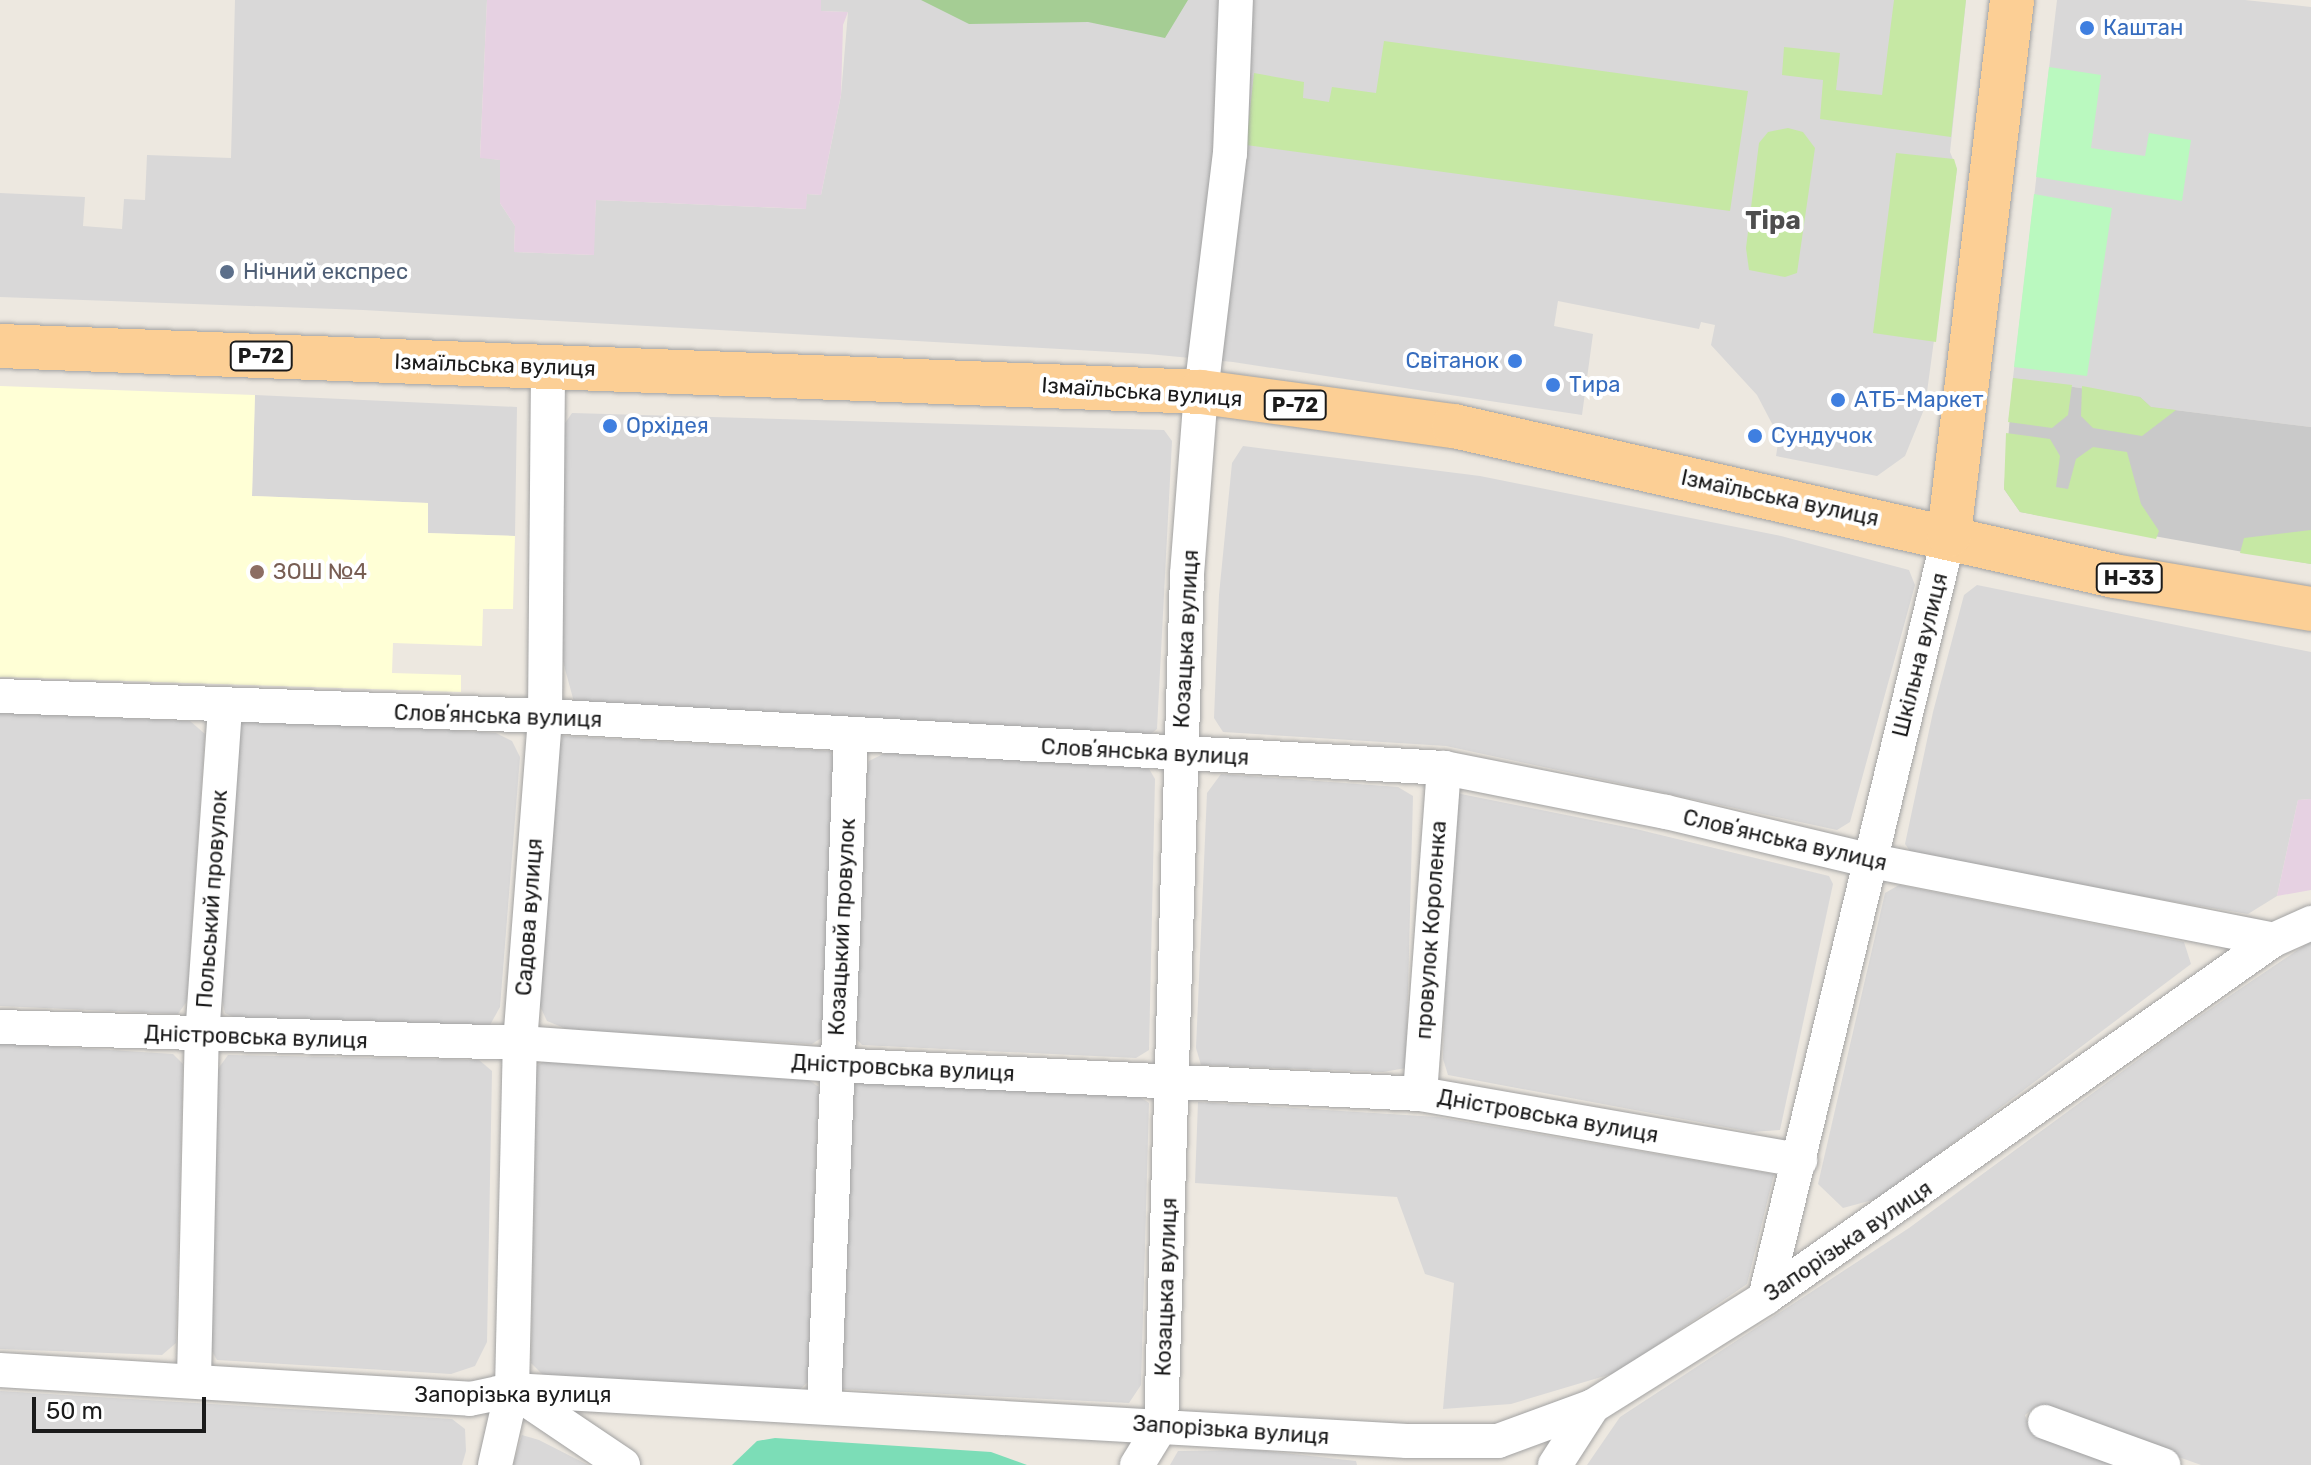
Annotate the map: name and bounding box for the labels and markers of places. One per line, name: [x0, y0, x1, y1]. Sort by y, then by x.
place label: Каштан: [2103, 15, 2183, 41]
marker: Каштан: [2078, 19, 2096, 37]
place label: Нічний експрес: [243, 259, 408, 285]
marker: Нічний експрес: [218, 263, 236, 281]
place label: Світанок: [1405, 348, 1499, 374]
marker: Світанок: [1506, 352, 1524, 370]
place label: Тира: [1569, 372, 1620, 398]
marker: Тира: [1544, 376, 1562, 394]
place label: АТБ-Маркет: [1854, 387, 1984, 413]
marker: АТБ-Маркет: [1829, 391, 1847, 409]
place label: Орхідея: [626, 413, 709, 439]
marker: Орхідея: [601, 417, 619, 435]
place label: Сундучок: [1771, 423, 1873, 449]
marker: Сундучок: [1746, 427, 1764, 445]
place label: ЗОШ №4: [273, 559, 367, 585]
marker: ЗОШ №4: [248, 563, 266, 581]

